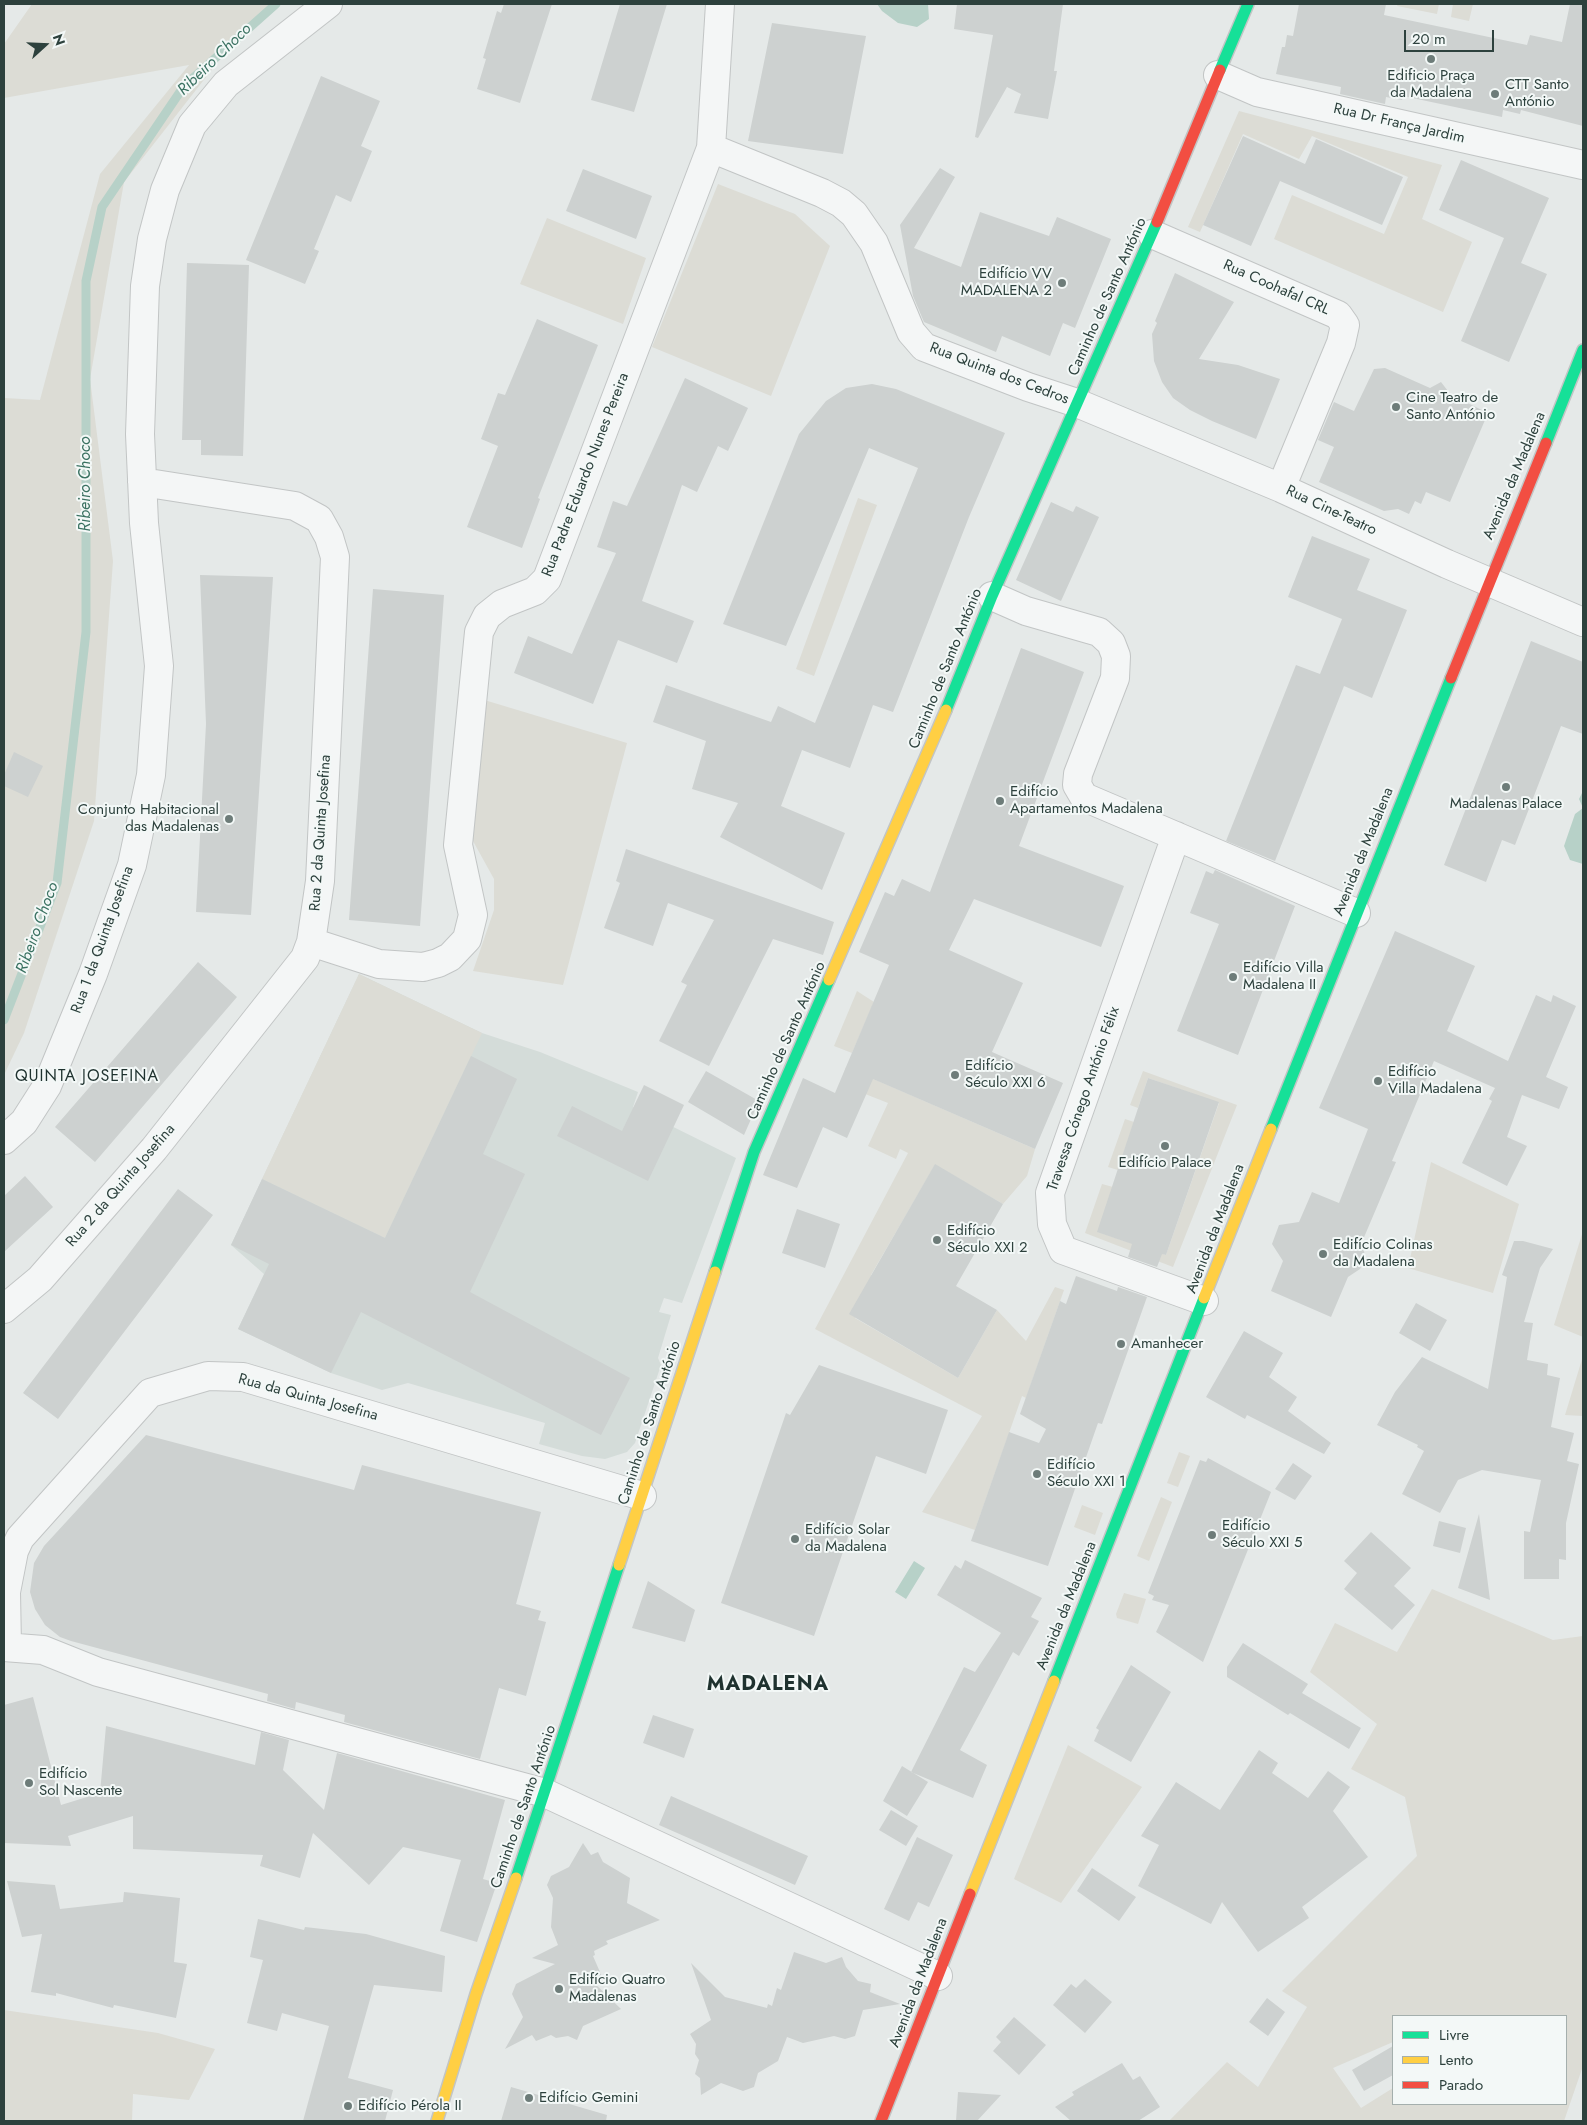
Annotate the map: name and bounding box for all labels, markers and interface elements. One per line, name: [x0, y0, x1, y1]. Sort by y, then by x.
north arrow: [20, 20, 70, 70]
water label: Ribeiro Choco: [174, 20, 256, 100]
scale bar: [1407, 20, 1497, 52]
text: 20 m: [1412, 28, 1446, 50]
text: N: [48, 31, 70, 49]
marker: Edificio Praça da Madalena: [1425, 53, 1437, 65]
place label: Edificio Praça da Madalena: [1387, 67, 1475, 102]
place label: CTT Santo António: [1505, 76, 1569, 111]
marker: CTT Santo António: [1489, 88, 1501, 100]
street label: Rua Dr França Jardim: [1332, 100, 1466, 148]
street label: Caminho de Santo António: [1065, 215, 1151, 379]
street label: Rua Coohafal CRL: [1220, 256, 1332, 320]
place label: Edifício VV MADALENA 2: [961, 265, 1052, 300]
marker: Edifício VV MADALENA 2: [1056, 277, 1068, 289]
street label: Rua Quinta dos Cedros: [927, 339, 1071, 409]
street label: Rua Padre Eduardo Nunes Pereira: [539, 370, 633, 580]
place label: Cine Teatro de Santo António: [1406, 389, 1498, 424]
marker: Cine Teatro de Santo António: [1390, 401, 1402, 413]
street label: Avenida da Madalena: [1480, 409, 1550, 543]
water label: Ribeiro Choco: [76, 436, 96, 532]
street label: Rua Cine-Teatro: [1283, 482, 1379, 540]
street label: Caminho de Santo António: [906, 586, 986, 752]
street label: Rua 2 da Quinta Josefina: [307, 754, 335, 912]
marker: Madalenas Palace: [1500, 781, 1512, 793]
place label: Edifício Apartamentos Madalena: [1010, 783, 1163, 818]
street label: Avenida da Madalena: [1330, 785, 1398, 919]
marker: Edifício Apartamentos Madalena: [994, 795, 1006, 807]
place label: Madalenas Palace: [1450, 795, 1562, 813]
place label: Conjunto Habitacional das Madalenas: [78, 801, 219, 836]
marker: Conjunto Habitacional das Madalenas: [223, 813, 235, 825]
street label: Rua 1 da Quinta Josefina: [68, 864, 138, 1016]
water label: Ribeiro Choco: [13, 880, 63, 976]
street label: Caminho de Santo António: [744, 959, 830, 1123]
place label: Edifício Villa Madalena II: [1243, 959, 1324, 994]
marker: Edifício Villa Madalena II: [1227, 971, 1239, 983]
street label: Travessa Cónego António Félix: [1044, 1004, 1124, 1194]
place label: Edifício Século XXI 6: [965, 1057, 1046, 1092]
place label: Edifício Villa Madalena: [1388, 1063, 1482, 1098]
district label: QUINTA JOSEFINA: [13, 1067, 161, 1087]
marker: Edifício Século XXI 6: [949, 1069, 961, 1081]
marker: Edifício Villa Madalena: [1372, 1075, 1384, 1087]
street label: Rua 2 da Quinta Josefina: [63, 1121, 179, 1251]
marker: Edifício Palace: [1159, 1140, 1171, 1152]
place label: Edifício Palace: [1118, 1154, 1212, 1172]
street label: Avenida da Madalena: [1183, 1162, 1249, 1296]
place label: Edifício Século XXI 2: [947, 1222, 1027, 1257]
marker: Edifício Século XXI 2: [931, 1234, 943, 1246]
place label: Edifício Colinas da Madalena: [1333, 1236, 1433, 1271]
marker: Edifício Colinas da Madalena: [1317, 1248, 1329, 1260]
place label: Amanhecer: [1131, 1335, 1203, 1353]
marker: Amanhecer: [1115, 1338, 1127, 1350]
street label: Caminho de Santo António: [615, 1339, 685, 1507]
street label: Rua da Quinta Josefina: [236, 1371, 380, 1425]
place label: Edifício Século XXI 1: [1047, 1456, 1126, 1491]
marker: Edifício Século XXI 1: [1031, 1468, 1043, 1480]
place label: Edifício Século XXI 5: [1222, 1517, 1302, 1552]
place label: Edifício Solar da Madalena: [805, 1521, 890, 1556]
marker: Edifício Século XXI 5: [1206, 1529, 1218, 1541]
marker: Edifício Solar da Madalena: [789, 1533, 801, 1545]
street label: Avenida da Madalena: [1033, 1539, 1101, 1673]
district label: MADALENA: [706, 1673, 830, 1697]
street label: Caminho de Santo António: [488, 1723, 560, 1891]
place label: Edifício Sol Nascente: [39, 1765, 122, 1800]
marker: Edifício Sol Nascente: [23, 1777, 35, 1789]
street label: Avenida da Madalena: [886, 1916, 952, 2050]
place label: Edifício Quatro Madalenas: [569, 1971, 665, 2006]
marker: Edifício Quatro Madalenas: [553, 1983, 565, 1995]
legend: [1392, 2015, 1567, 2105]
text: Livre: [1439, 2024, 1469, 2046]
text: Lento: [1439, 2049, 1473, 2071]
text: Parado: [1439, 2074, 1483, 2096]
place label: Edifício Gemini: [539, 2089, 638, 2107]
marker: Edifício Gemini: [523, 2092, 535, 2104]
place label: Edifício Pérola II: [358, 2097, 462, 2115]
marker: Edifício Pérola II: [342, 2100, 354, 2112]

